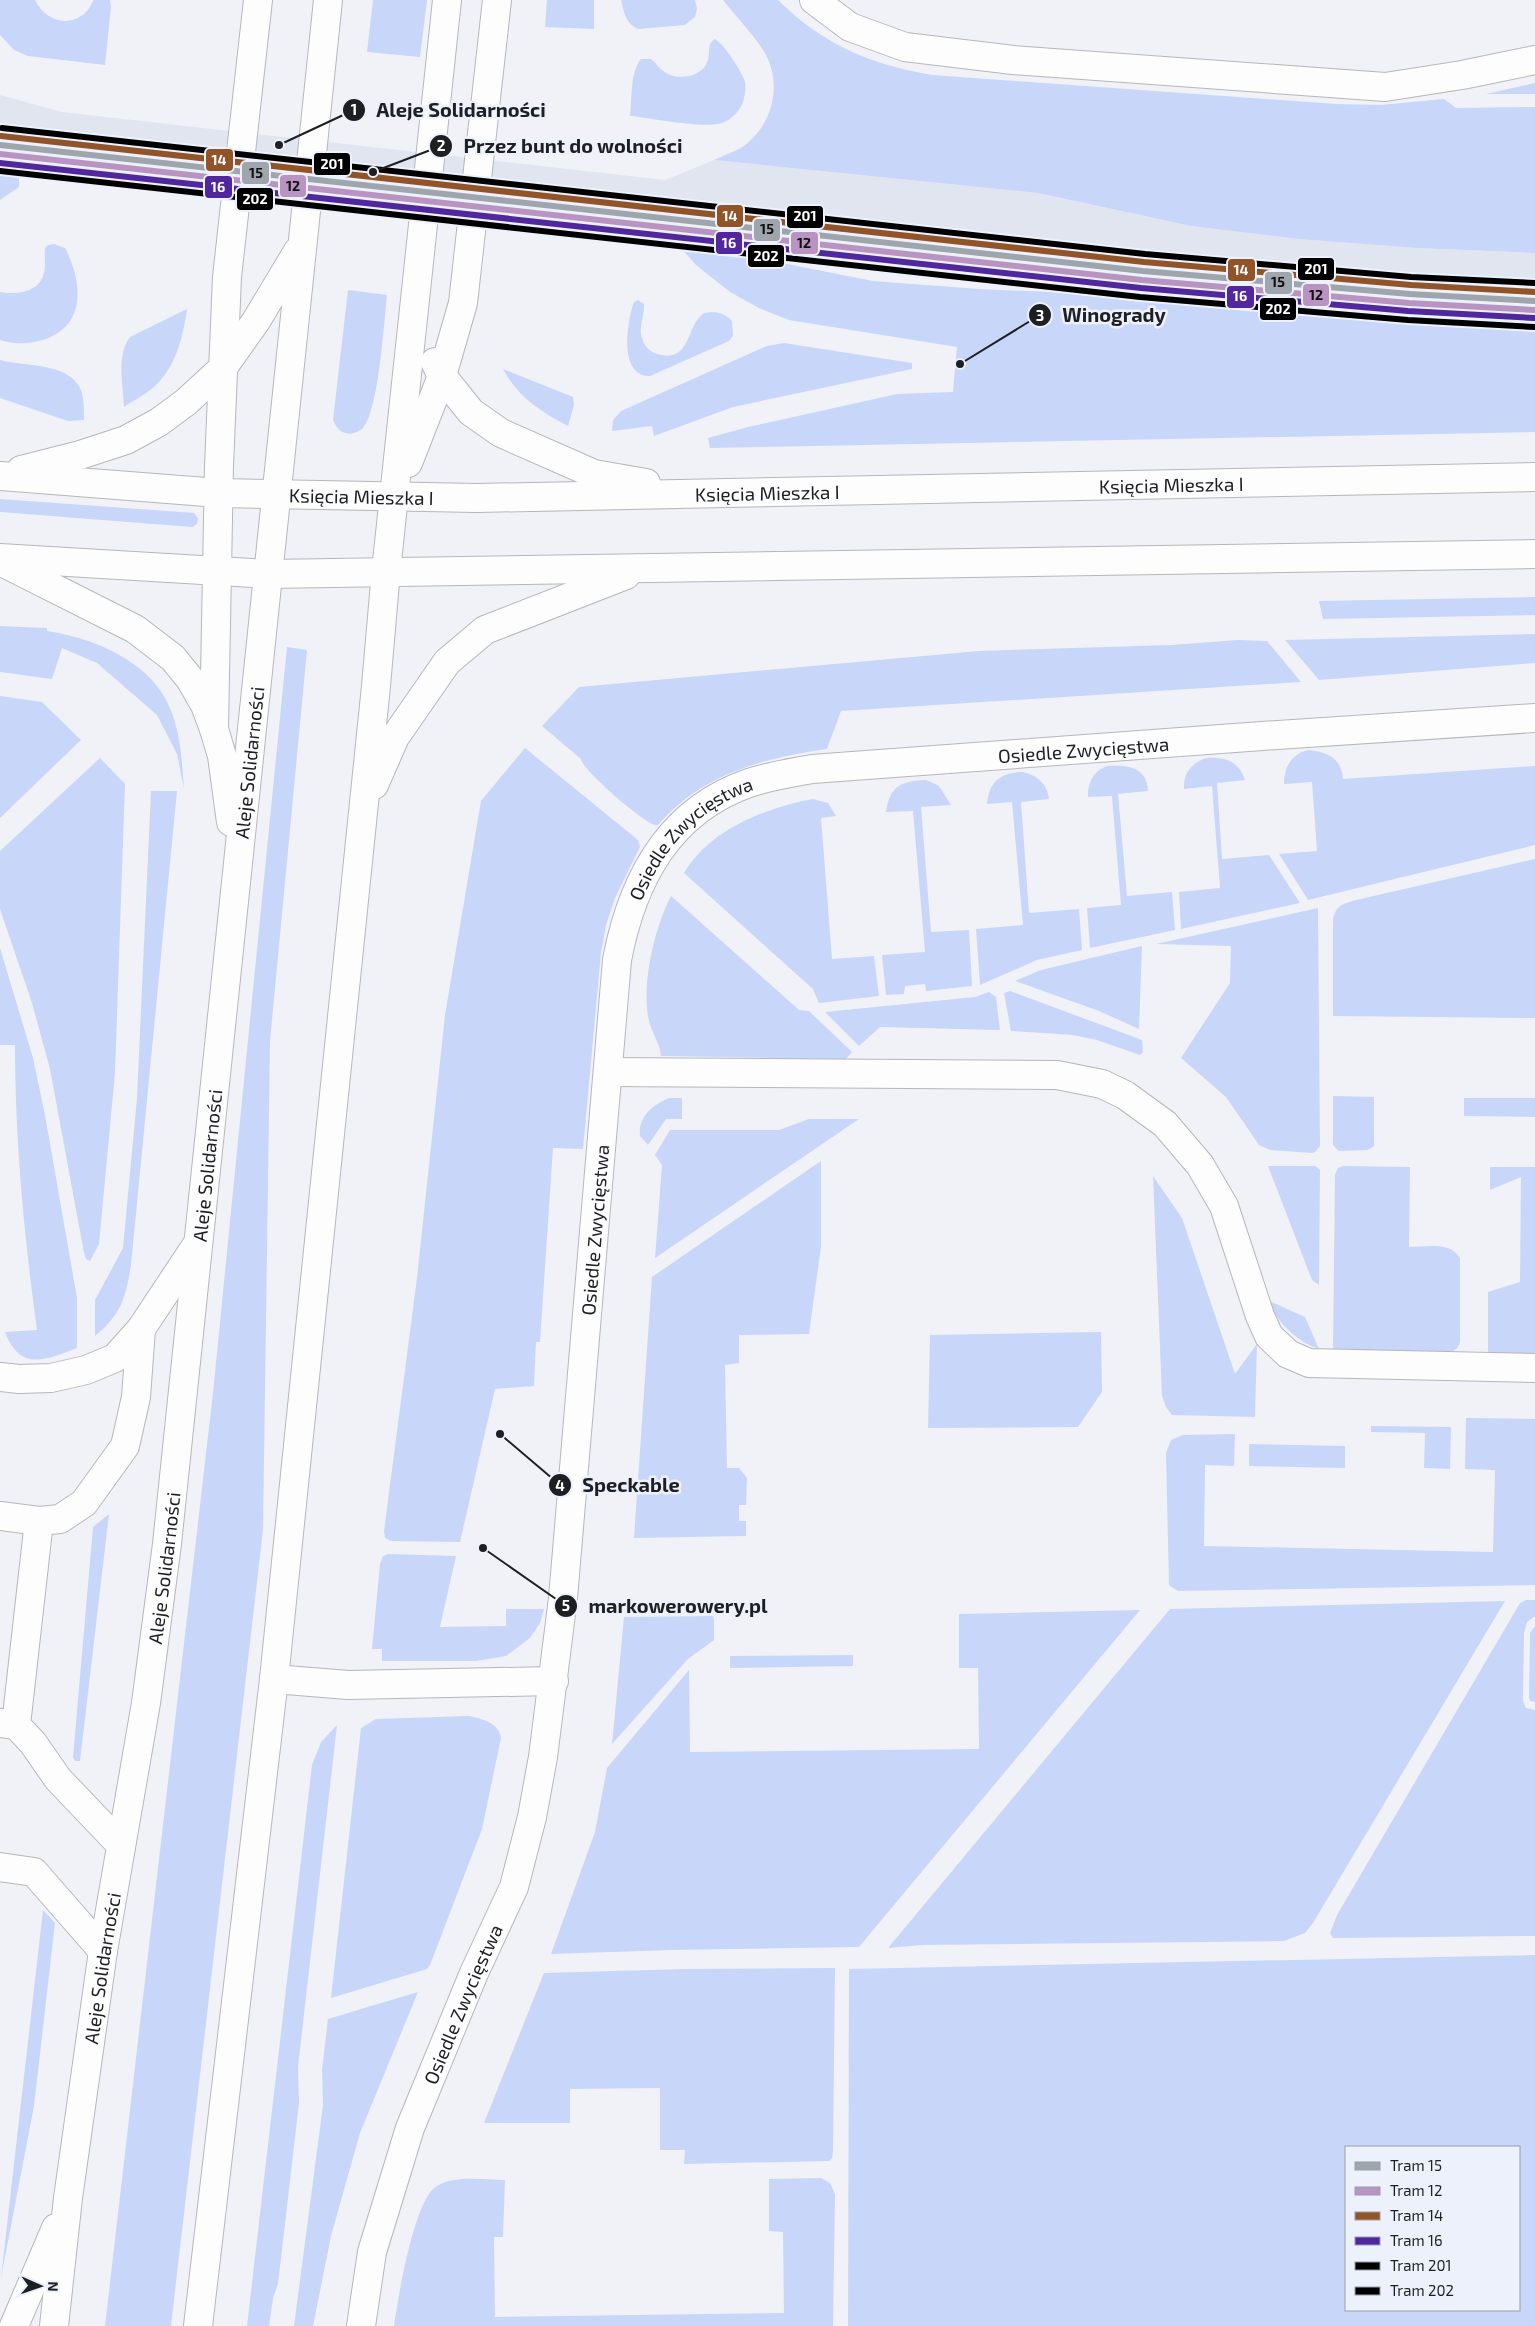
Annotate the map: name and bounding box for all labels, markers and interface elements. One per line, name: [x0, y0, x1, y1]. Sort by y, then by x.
callout: Aleje Solidarności: [341, 92, 556, 127]
text: Aleje Solidarności: [376, 97, 546, 121]
text: 1: [351, 100, 357, 118]
callout: Przez bunt do wolności: [428, 128, 692, 163]
text: Przez bunt do wolności: [464, 133, 682, 157]
text: 2: [437, 136, 446, 154]
line badge: 14: [205, 148, 234, 172]
text: 14: [212, 151, 227, 168]
line badge: 201: [313, 152, 351, 176]
text: 201: [320, 155, 344, 172]
line badge: 15: [241, 161, 270, 185]
text: 15: [249, 164, 263, 181]
line badge: 12: [279, 174, 307, 198]
line badge: 16: [204, 175, 233, 199]
text: 12: [286, 177, 300, 194]
text: 16: [211, 178, 225, 195]
line badge: 202: [236, 187, 274, 211]
text: 202: [242, 190, 268, 207]
line badge: 14: [716, 204, 744, 228]
line badge: 201: [786, 205, 824, 229]
text: 14: [723, 207, 738, 224]
text: 201: [793, 207, 817, 224]
line badge: 15: [753, 218, 781, 242]
text: 15: [760, 220, 774, 237]
line badge: 16: [715, 231, 743, 255]
line badge: 12: [790, 231, 819, 255]
text: 16: [722, 234, 736, 251]
text: 12: [797, 234, 811, 251]
line badge: 202: [747, 244, 785, 268]
text: 202: [753, 247, 779, 264]
line badge: 201: [1297, 257, 1335, 281]
line badge: 14: [1227, 258, 1256, 282]
text: 201: [1304, 260, 1328, 277]
text: 14: [1234, 261, 1249, 278]
line badge: 15: [1264, 271, 1293, 295]
text: 15: [1271, 273, 1285, 290]
line badge: 12: [1302, 283, 1330, 307]
line badge: 16: [1226, 285, 1255, 309]
text: 12: [1309, 286, 1323, 303]
text: 16: [1233, 287, 1247, 304]
line badge: 202: [1259, 297, 1297, 321]
callout: Winogrady: [1027, 298, 1176, 333]
text: 202: [1265, 300, 1291, 317]
text: Winogrady: [1062, 302, 1166, 327]
text: 3: [1036, 306, 1044, 324]
street label: Księcia Mieszka I: [1099, 471, 1244, 497]
street label: Księcia Mieszka I: [695, 479, 840, 505]
street label: Księcia Mieszka I: [289, 483, 434, 509]
street label: Aleje Solidarności: [229, 685, 268, 840]
street label: Osiedle Zwycięstwa: [997, 731, 1170, 767]
street label: Osiedle Zwycięstwa: [623, 771, 755, 903]
street label: Aleje Solidarności: [187, 1088, 226, 1243]
street label: Osiedle Zwycięstwa: [575, 1143, 613, 1316]
callout: Speckable: [548, 1468, 690, 1503]
text: Speckable: [582, 1472, 680, 1496]
text: 4: [555, 1476, 565, 1494]
street label: Aleje Solidarności: [142, 1491, 184, 1646]
callout: markowerowery.pl: [553, 1588, 777, 1623]
text: markowerowery.pl: [588, 1593, 768, 1618]
text: 5: [562, 1596, 570, 1614]
street label: Aleje Solidarności: [78, 1891, 124, 2046]
street label: Osiedle Zwycięstwa: [418, 1920, 507, 2087]
legend: [1345, 2146, 1520, 2311]
text: Tram 15: [1390, 2156, 1442, 2174]
text: Tram 12: [1390, 2181, 1442, 2199]
text: Tram 14: [1390, 2206, 1443, 2224]
text: Tram 16: [1390, 2231, 1443, 2249]
text: Tram 201: [1390, 2256, 1452, 2274]
north arrow: [15, 2261, 65, 2311]
text: N: [45, 2281, 62, 2292]
text: Tram 202: [1390, 2281, 1454, 2299]

